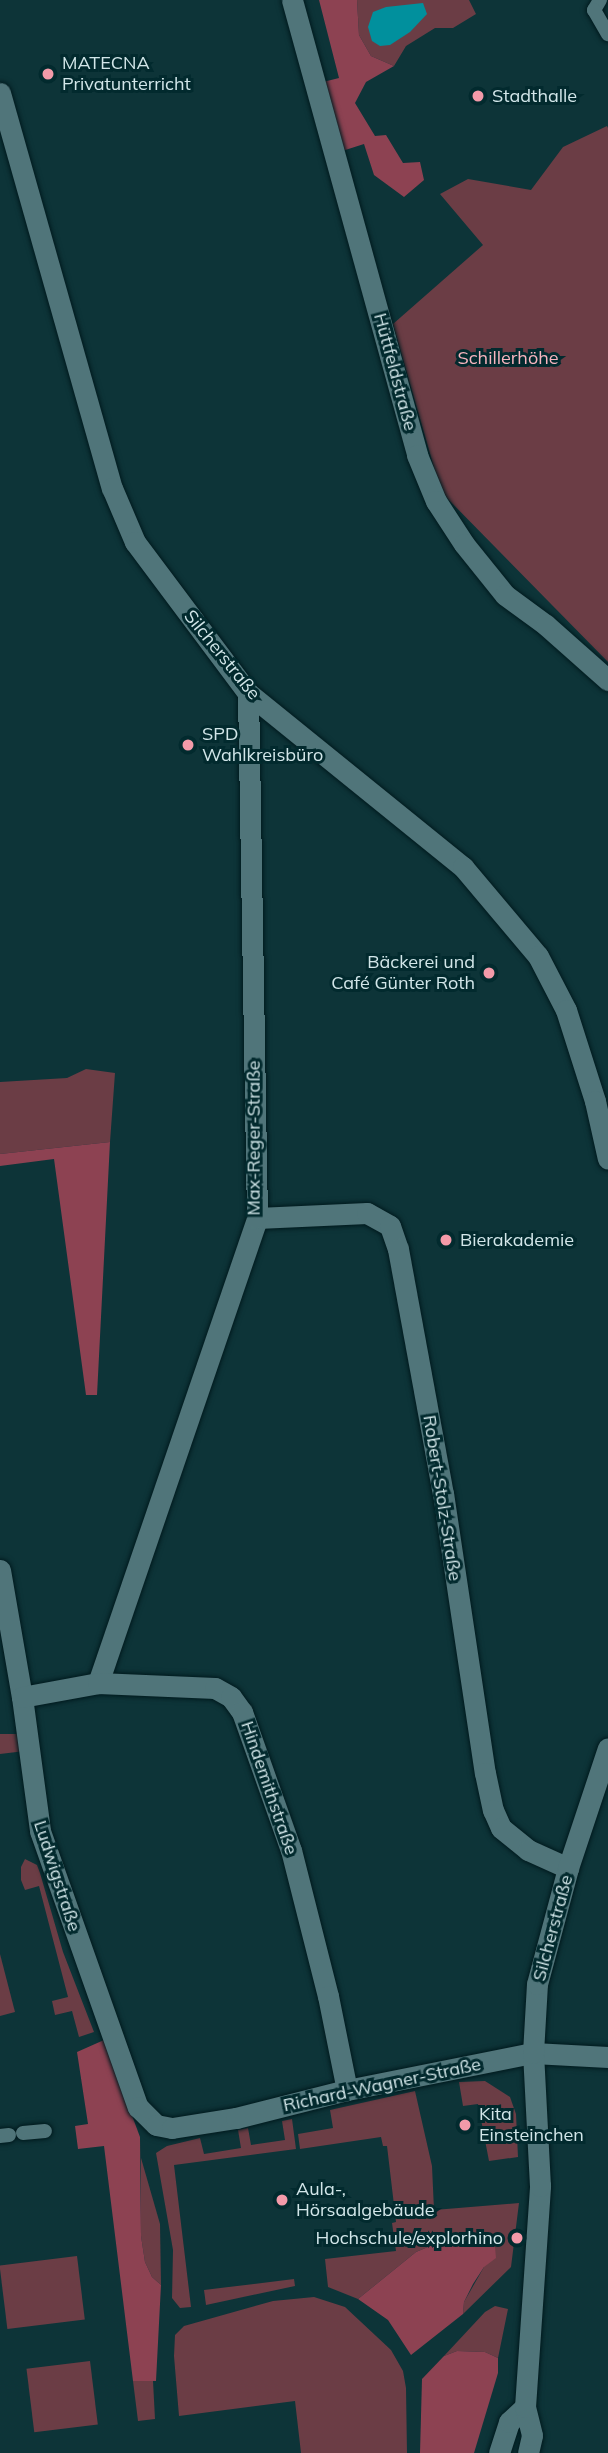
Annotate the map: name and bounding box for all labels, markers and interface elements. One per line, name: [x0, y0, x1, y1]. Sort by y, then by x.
place label: MATECNA Privatunterricht: [62, 53, 191, 96]
marker: MATECNA Privatunterricht: [40, 66, 56, 82]
place label: Stadthalle: [492, 85, 577, 107]
marker: Stadthalle: [470, 88, 486, 104]
street label: Hüttfeldstraße: [369, 311, 421, 433]
park label: Schillerhöhe: [457, 347, 559, 369]
street label: Silcherstraße: [179, 606, 265, 704]
place label: SPD Wahlkreisbüro: [202, 724, 323, 766]
marker: SPD Wahlkreisbüro: [180, 737, 196, 753]
place label: Bäckerei und Café Günter Roth: [331, 952, 475, 995]
marker: Bäckerei und Café Günter Roth: [481, 965, 497, 981]
street label: Max-Reger-Straße: [243, 1060, 265, 1216]
place label: Bierakademie: [460, 1229, 574, 1251]
marker: Bierakademie: [438, 1232, 454, 1248]
street label: Robert-Stolz-Straße: [418, 1414, 466, 1582]
street label: Hindemithstraße: [236, 1718, 302, 1858]
street label: Ludwigstraße: [29, 1818, 85, 1934]
street label: Silcherstraße: [528, 1873, 578, 1983]
street label: Richard-Wagner-Straße: [281, 2053, 483, 2117]
place label: Kita Einsteinchen: [479, 2104, 584, 2146]
marker: Kita Einsteinchen: [457, 2117, 473, 2133]
place label: Aula-, Hörsaalgebäude: [296, 2179, 435, 2222]
marker: Aula-, Hörsaalgebäude: [274, 2192, 290, 2208]
place label: Hochschule/explorhino: [316, 2227, 503, 2249]
marker: Hochschule/explorhino: [509, 2230, 525, 2246]

